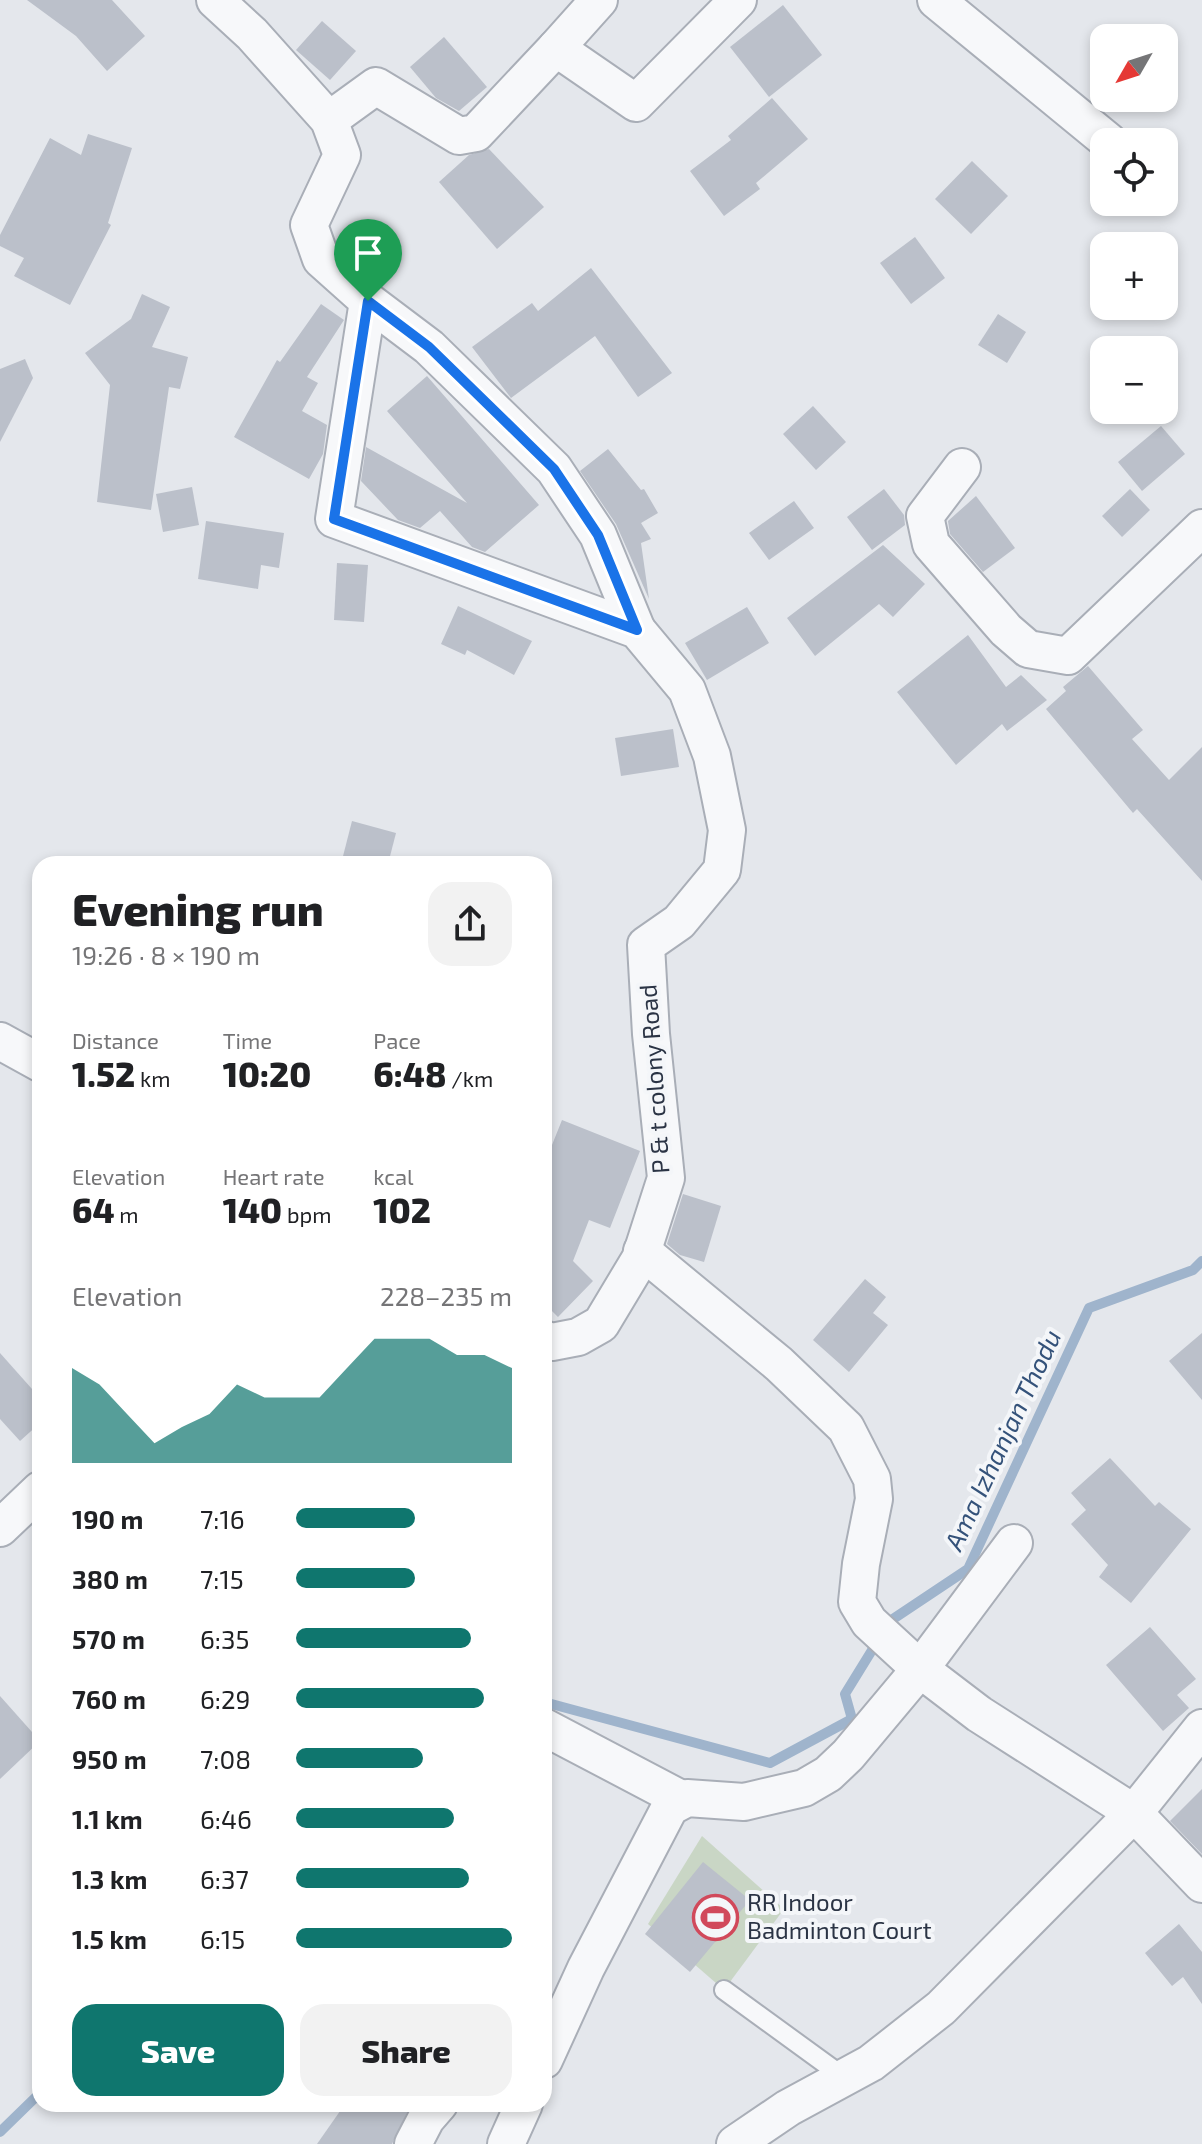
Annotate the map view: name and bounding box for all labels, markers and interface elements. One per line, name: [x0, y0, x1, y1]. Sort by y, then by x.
north arrow: [1090, 24, 1178, 112]
map controls: [1090, 24, 1178, 424]
button: locate: [1090, 128, 1178, 216]
pin: [334, 219, 402, 301]
icon: arrive: [346, 231, 390, 275]
button: +: [1090, 232, 1178, 320]
button: −: [1090, 336, 1178, 424]
text: Evening run: [72, 882, 324, 935]
button: share: [428, 882, 512, 966]
text: 19:26 · 8 × 190 m: [72, 939, 260, 970]
street label: P & t colony Road: [632, 983, 675, 1175]
text: Distance: [72, 1027, 159, 1053]
text: Time: [223, 1027, 272, 1053]
text: Pace: [373, 1027, 421, 1053]
text: 1.52: [72, 1053, 135, 1094]
text: 10:20: [223, 1053, 311, 1094]
text: 6:48: [373, 1053, 446, 1094]
text: km: [135, 1065, 170, 1091]
text: /km: [446, 1065, 493, 1091]
text: Elevation: [72, 1163, 165, 1189]
text: Heart rate: [223, 1163, 324, 1189]
text: kcal: [373, 1163, 414, 1189]
text: 64: [72, 1189, 114, 1230]
text: 140: [223, 1189, 282, 1230]
text: 102: [373, 1189, 431, 1230]
text: m: [114, 1201, 139, 1227]
text: bpm: [282, 1201, 332, 1227]
text: Elevation: [72, 1280, 182, 1311]
text: 228–235 m: [380, 1280, 512, 1311]
water label: Ama Izhanjan Thodu: [936, 1324, 1066, 1556]
text: 190 m: [72, 1503, 144, 1534]
text: 7:16: [200, 1503, 245, 1534]
text: 380 m: [72, 1563, 148, 1594]
text: 7:15: [200, 1563, 244, 1594]
text: 570 m: [72, 1623, 145, 1654]
text: 6:35: [200, 1623, 249, 1654]
text: 760 m: [72, 1683, 146, 1714]
text: 6:29: [200, 1683, 251, 1714]
text: 950 m: [72, 1743, 147, 1774]
text: 7:08: [200, 1743, 251, 1774]
text: 1.1 km: [72, 1803, 143, 1834]
text: 6:46: [200, 1803, 252, 1834]
text: 1.3 km: [72, 1863, 147, 1894]
text: 6:37: [200, 1863, 249, 1894]
place label: RR Indoor Badminton Court: [747, 1887, 932, 1944]
sports icon: RR Indoor Badminton Court: [692, 1893, 740, 1941]
text: 1.5 km: [72, 1923, 147, 1954]
text: 6:15: [200, 1923, 245, 1954]
button: Save: [72, 2004, 284, 2096]
button: Share: [300, 2004, 512, 2096]

